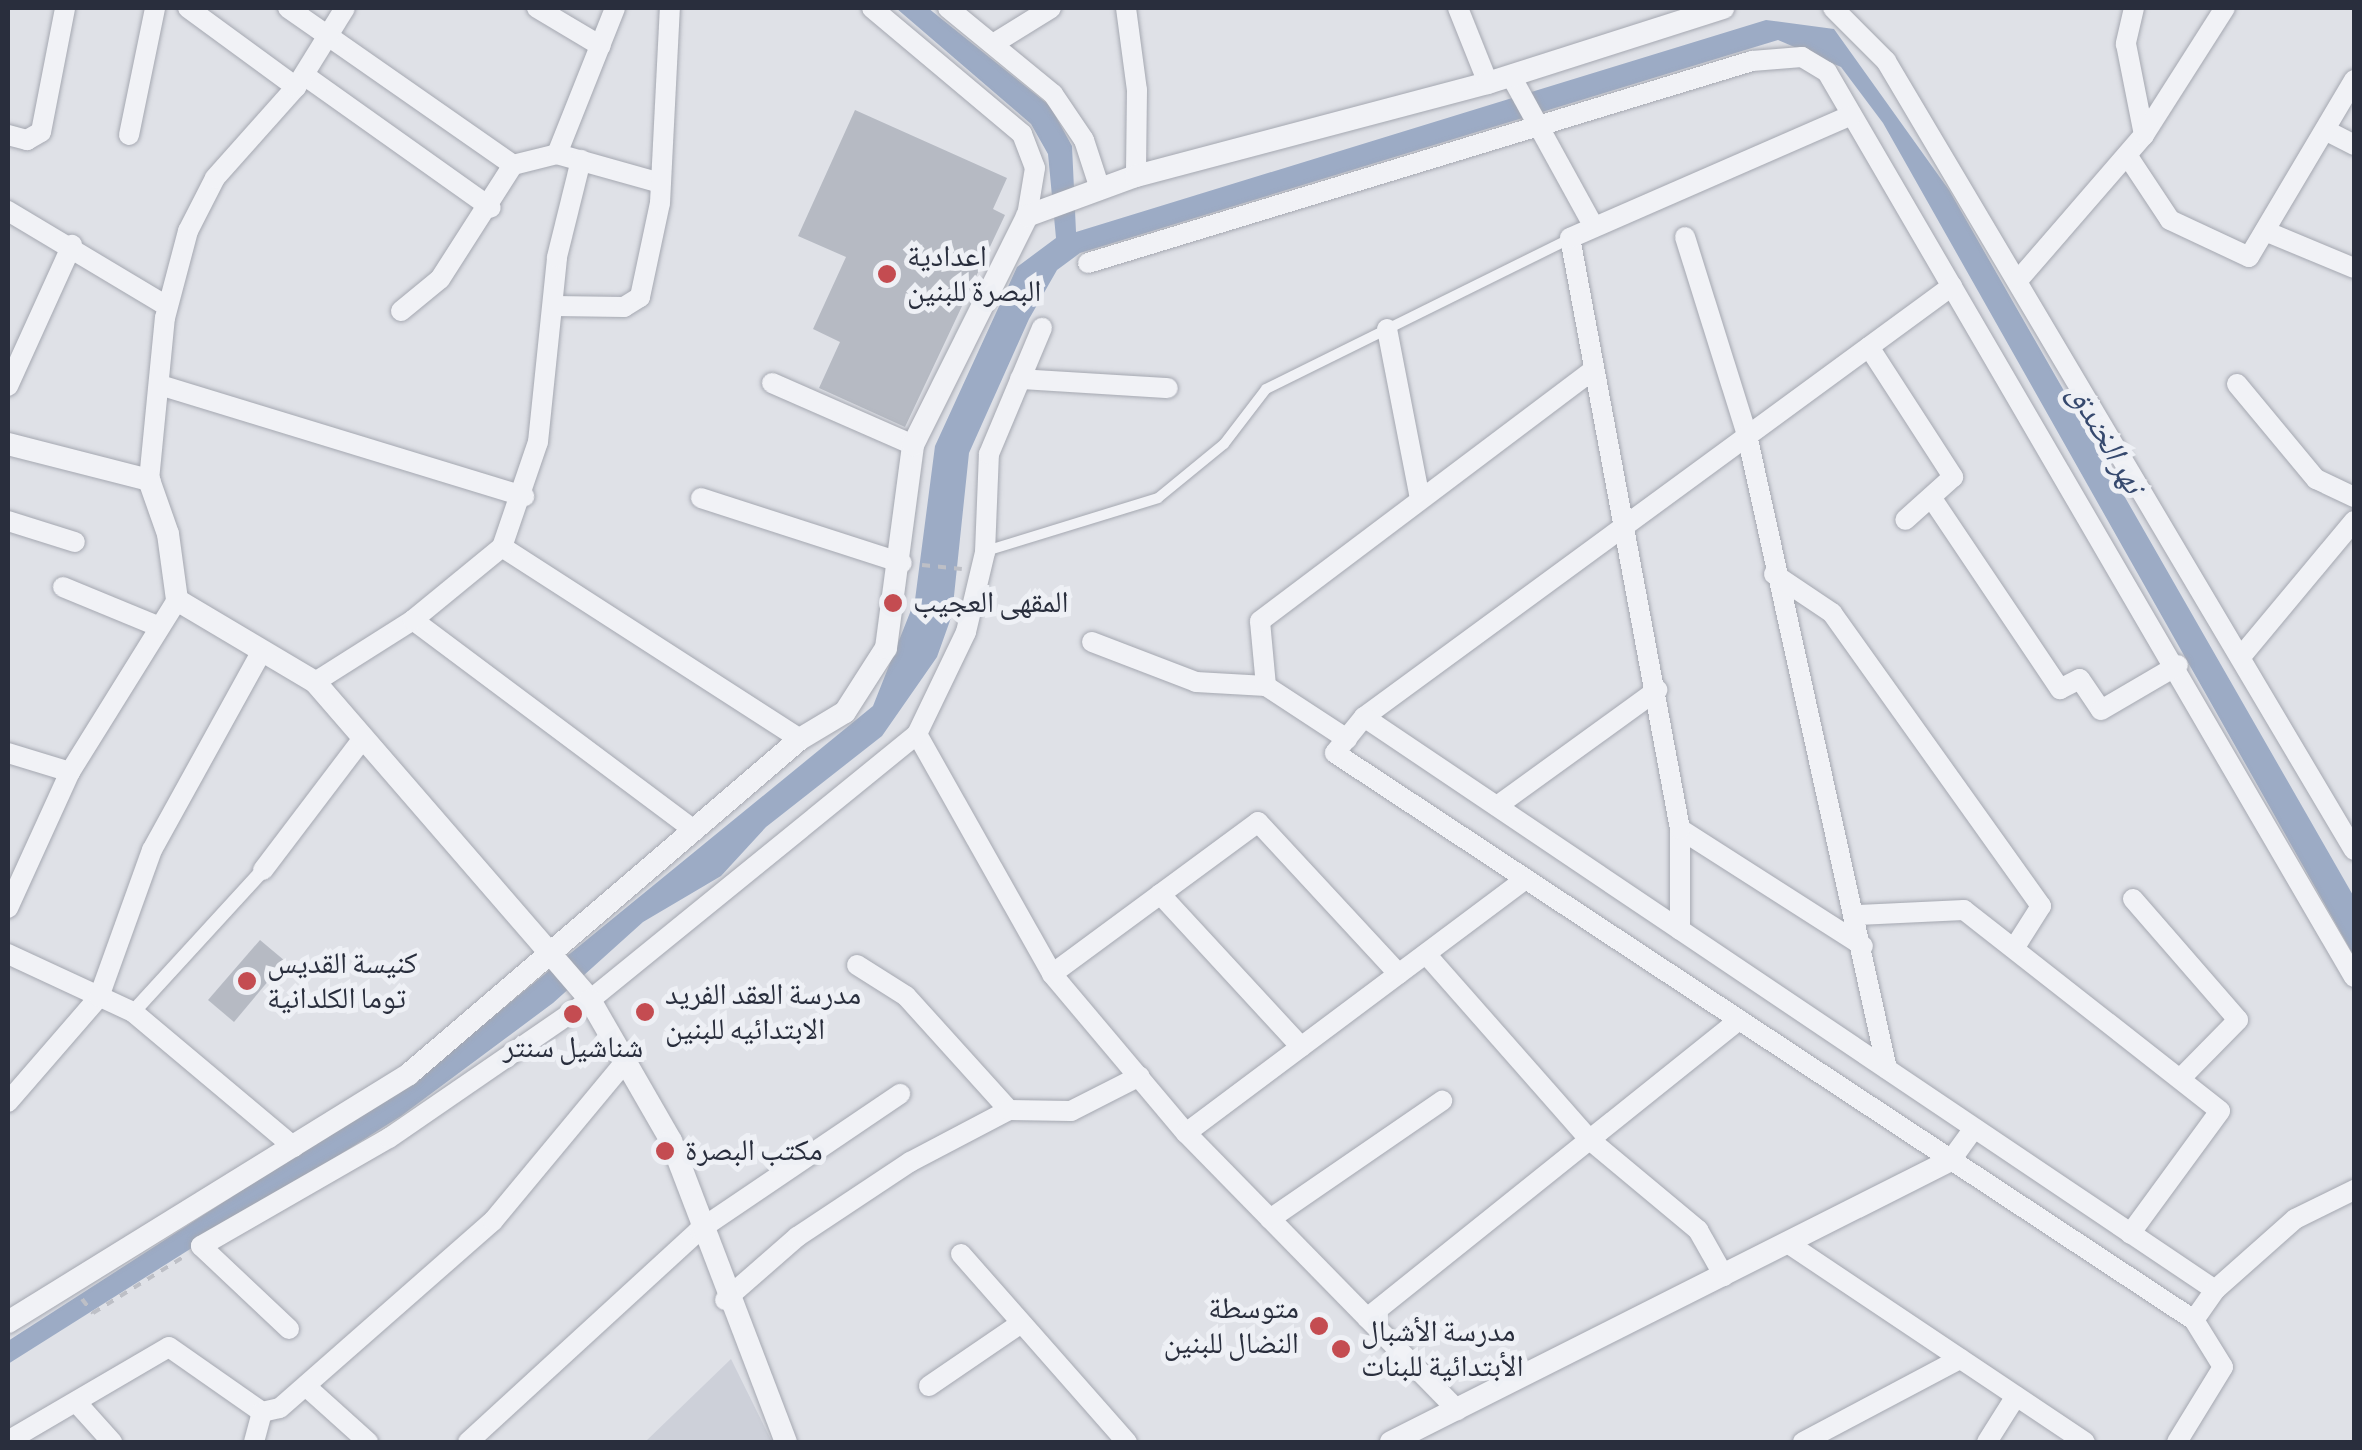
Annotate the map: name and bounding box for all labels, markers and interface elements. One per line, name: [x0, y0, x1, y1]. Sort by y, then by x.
place label: اعدادية البصرة للبنين: [907, 239, 1041, 310]
marker: اعدادية البصرة للبنين: [876, 263, 898, 285]
water label: نهر الخندق: [2059, 378, 2153, 500]
place label: المقهى العجيب: [913, 585, 1069, 621]
marker: المقهى العجيب: [882, 592, 904, 614]
place label: كنيسة القديس توما الكلدانية: [267, 946, 418, 1016]
marker: كنيسة القديس توما الكلدانية: [236, 970, 258, 992]
place label: مدرسة العقد الفريد الابتدائيه للبنين: [665, 977, 861, 1048]
marker: مدرسة العقد الفريد الابتدائيه للبنين: [634, 1001, 656, 1023]
marker: شناشيل سنتر: [562, 1003, 584, 1025]
place label: شناشيل سنتر: [503, 1030, 643, 1066]
place label: مكتب البصرة: [685, 1133, 823, 1169]
marker: مكتب البصرة: [654, 1140, 676, 1162]
place label: متوسطة النضال للبنين: [1163, 1291, 1299, 1362]
place label: مدرسة الأشبال الأبتدائية للبنات: [1361, 1314, 1524, 1384]
marker: متوسطة النضال للبنين: [1308, 1315, 1330, 1337]
marker: مدرسة الأشبال الأبتدائية للبنات: [1330, 1338, 1352, 1360]

